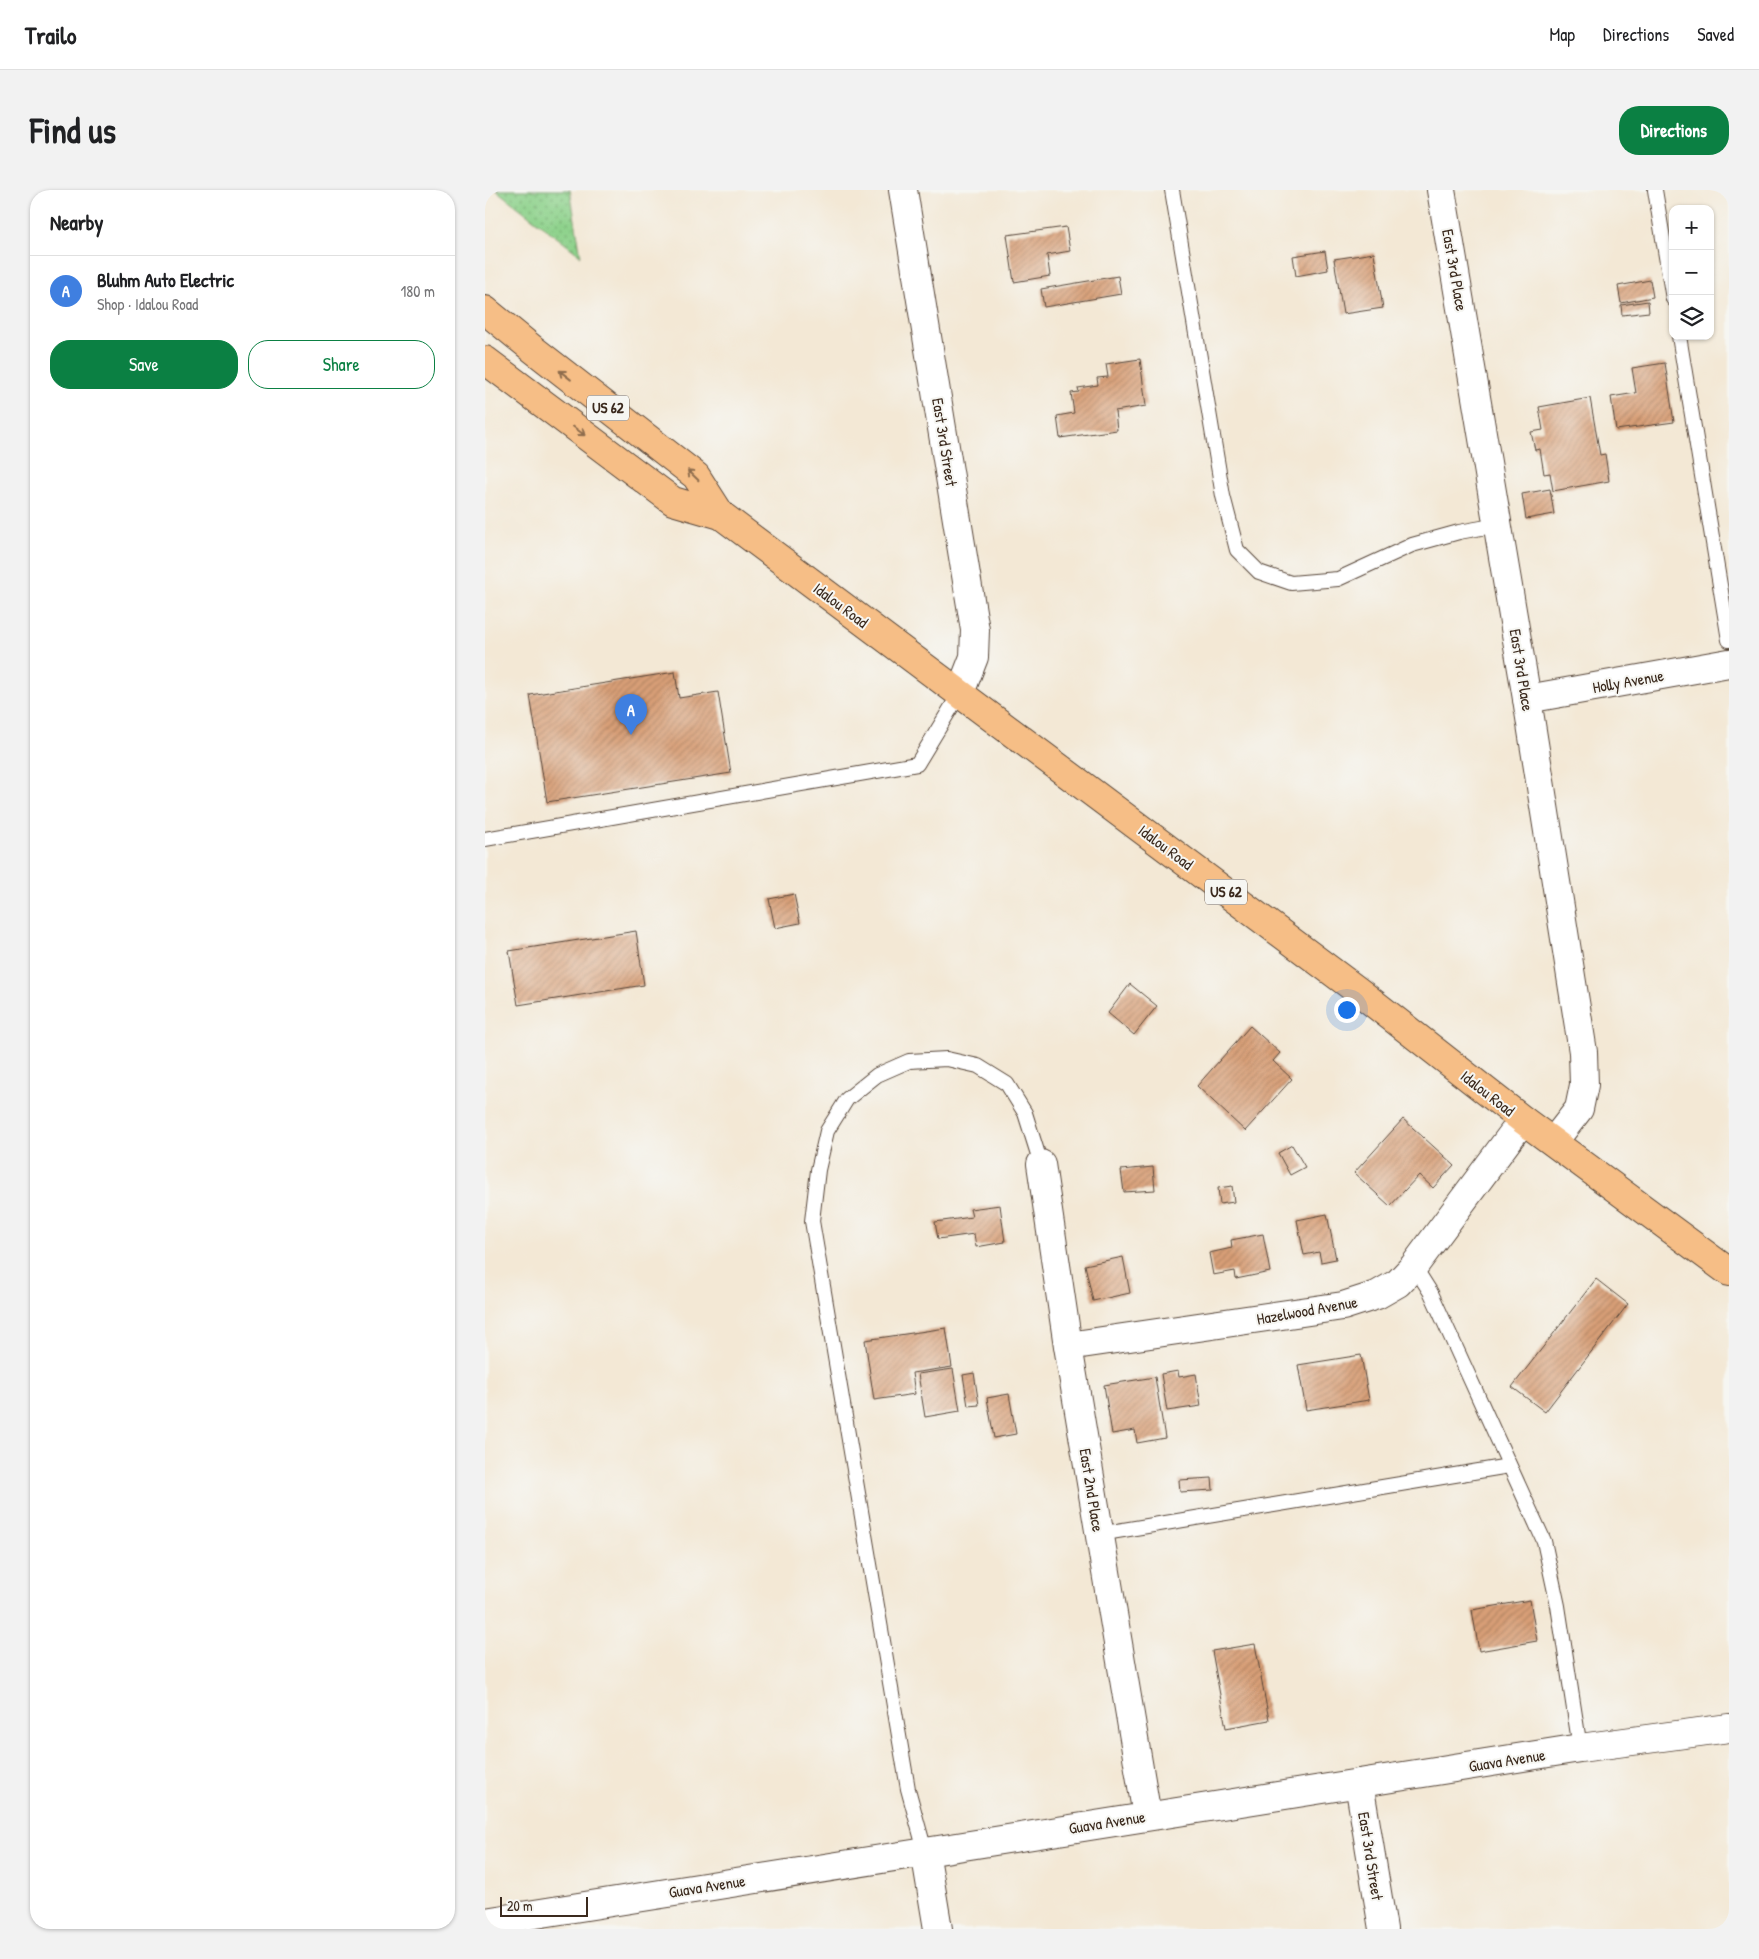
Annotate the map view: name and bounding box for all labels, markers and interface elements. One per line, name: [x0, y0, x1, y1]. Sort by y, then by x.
text: Trailo: [25, 19, 76, 51]
text: Map: [1550, 22, 1575, 47]
text: Directions: [1603, 22, 1669, 47]
text: Saved: [1697, 22, 1734, 47]
button: Directions: [1619, 106, 1729, 155]
text: Find us: [30, 107, 116, 154]
map controls: [1669, 205, 1714, 340]
button: +: [1669, 205, 1714, 250]
text: Nearby: [50, 208, 103, 237]
street label: East 3rd Place: [1437, 227, 1473, 313]
button: −: [1669, 250, 1714, 295]
text: Bluhm Auto Electric: [97, 267, 234, 293]
text: A: [62, 280, 70, 302]
text: 180 m: [401, 280, 435, 302]
text: Shop · Idalou Road: [97, 293, 198, 315]
button: layers: [1669, 295, 1714, 340]
button: Save: [50, 340, 238, 389]
button: Share: [248, 340, 435, 389]
one-way arrow: [559, 369, 572, 380]
road number: US 62: [587, 396, 629, 420]
street label: East 3rd Street: [927, 396, 963, 488]
one-way arrow: [572, 426, 586, 436]
one-way arrow: [687, 469, 699, 481]
street label: Idalou Road: [809, 577, 873, 633]
street label: East 3rd Place: [1505, 627, 1539, 713]
street label: Holly Avenue: [1591, 664, 1666, 698]
pin: A: [615, 694, 647, 735]
street label: Idalou Road: [1134, 819, 1198, 875]
road number: US 62: [1205, 880, 1247, 904]
your location: [1334, 997, 1360, 1023]
street label: Idalou Road: [1456, 1065, 1520, 1121]
street label: Hazelwood Avenue: [1255, 1290, 1360, 1330]
street label: East 2nd Place: [1075, 1447, 1110, 1534]
street label: Guava Avenue: [1467, 1743, 1548, 1777]
street label: Guava Avenue: [1067, 1805, 1148, 1839]
street label: East 3rd Street: [1353, 1810, 1389, 1902]
street label: Guava Avenue: [667, 1869, 748, 1903]
scale bar: [500, 1894, 587, 1917]
text: 20 m: [507, 1896, 533, 1915]

